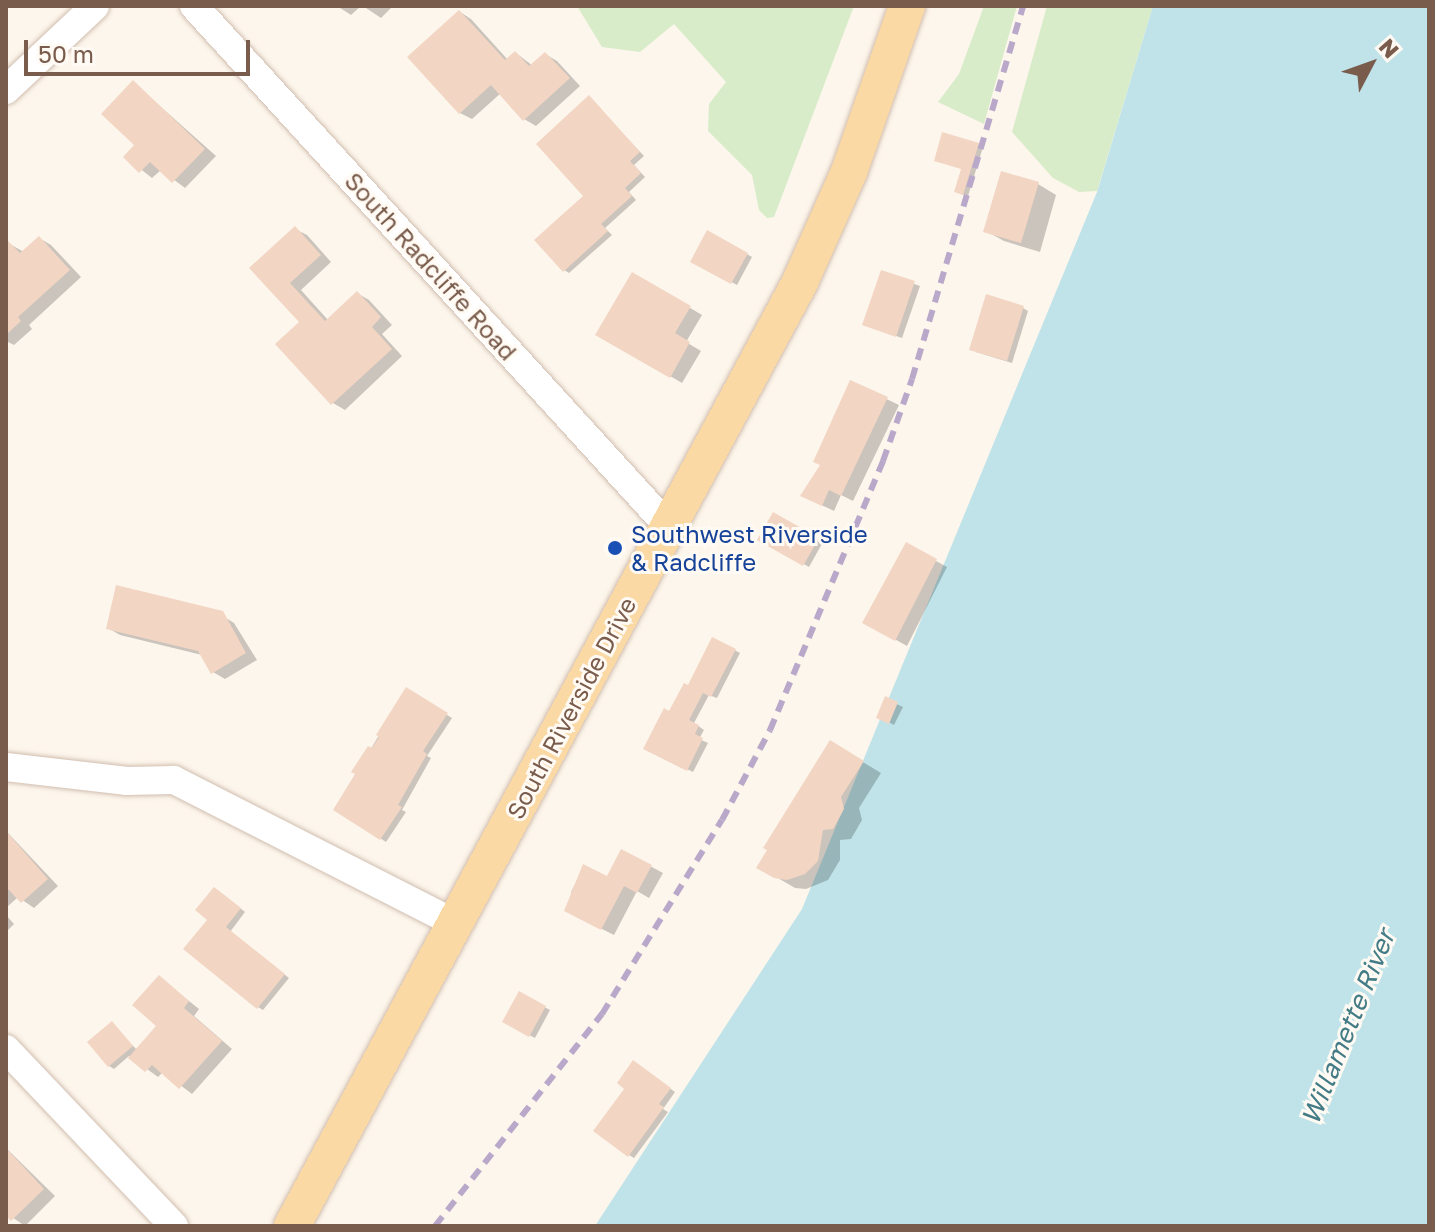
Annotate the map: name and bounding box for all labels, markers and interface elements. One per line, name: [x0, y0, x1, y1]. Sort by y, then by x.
scale bar: [28, 24, 254, 74]
north arrow: [1331, 24, 1411, 104]
text: N: [1374, 33, 1405, 63]
text: 50 m: [38, 39, 94, 68]
street label: South Radcliffe Road: [339, 166, 523, 366]
place label: Southwest Riverside & Radcliffe: [631, 520, 868, 576]
marker: Southwest Riverside & Radcliffe: [606, 539, 624, 557]
street label: South Riverside Drive: [500, 592, 642, 824]
water label: Willamette River: [1295, 925, 1401, 1129]

